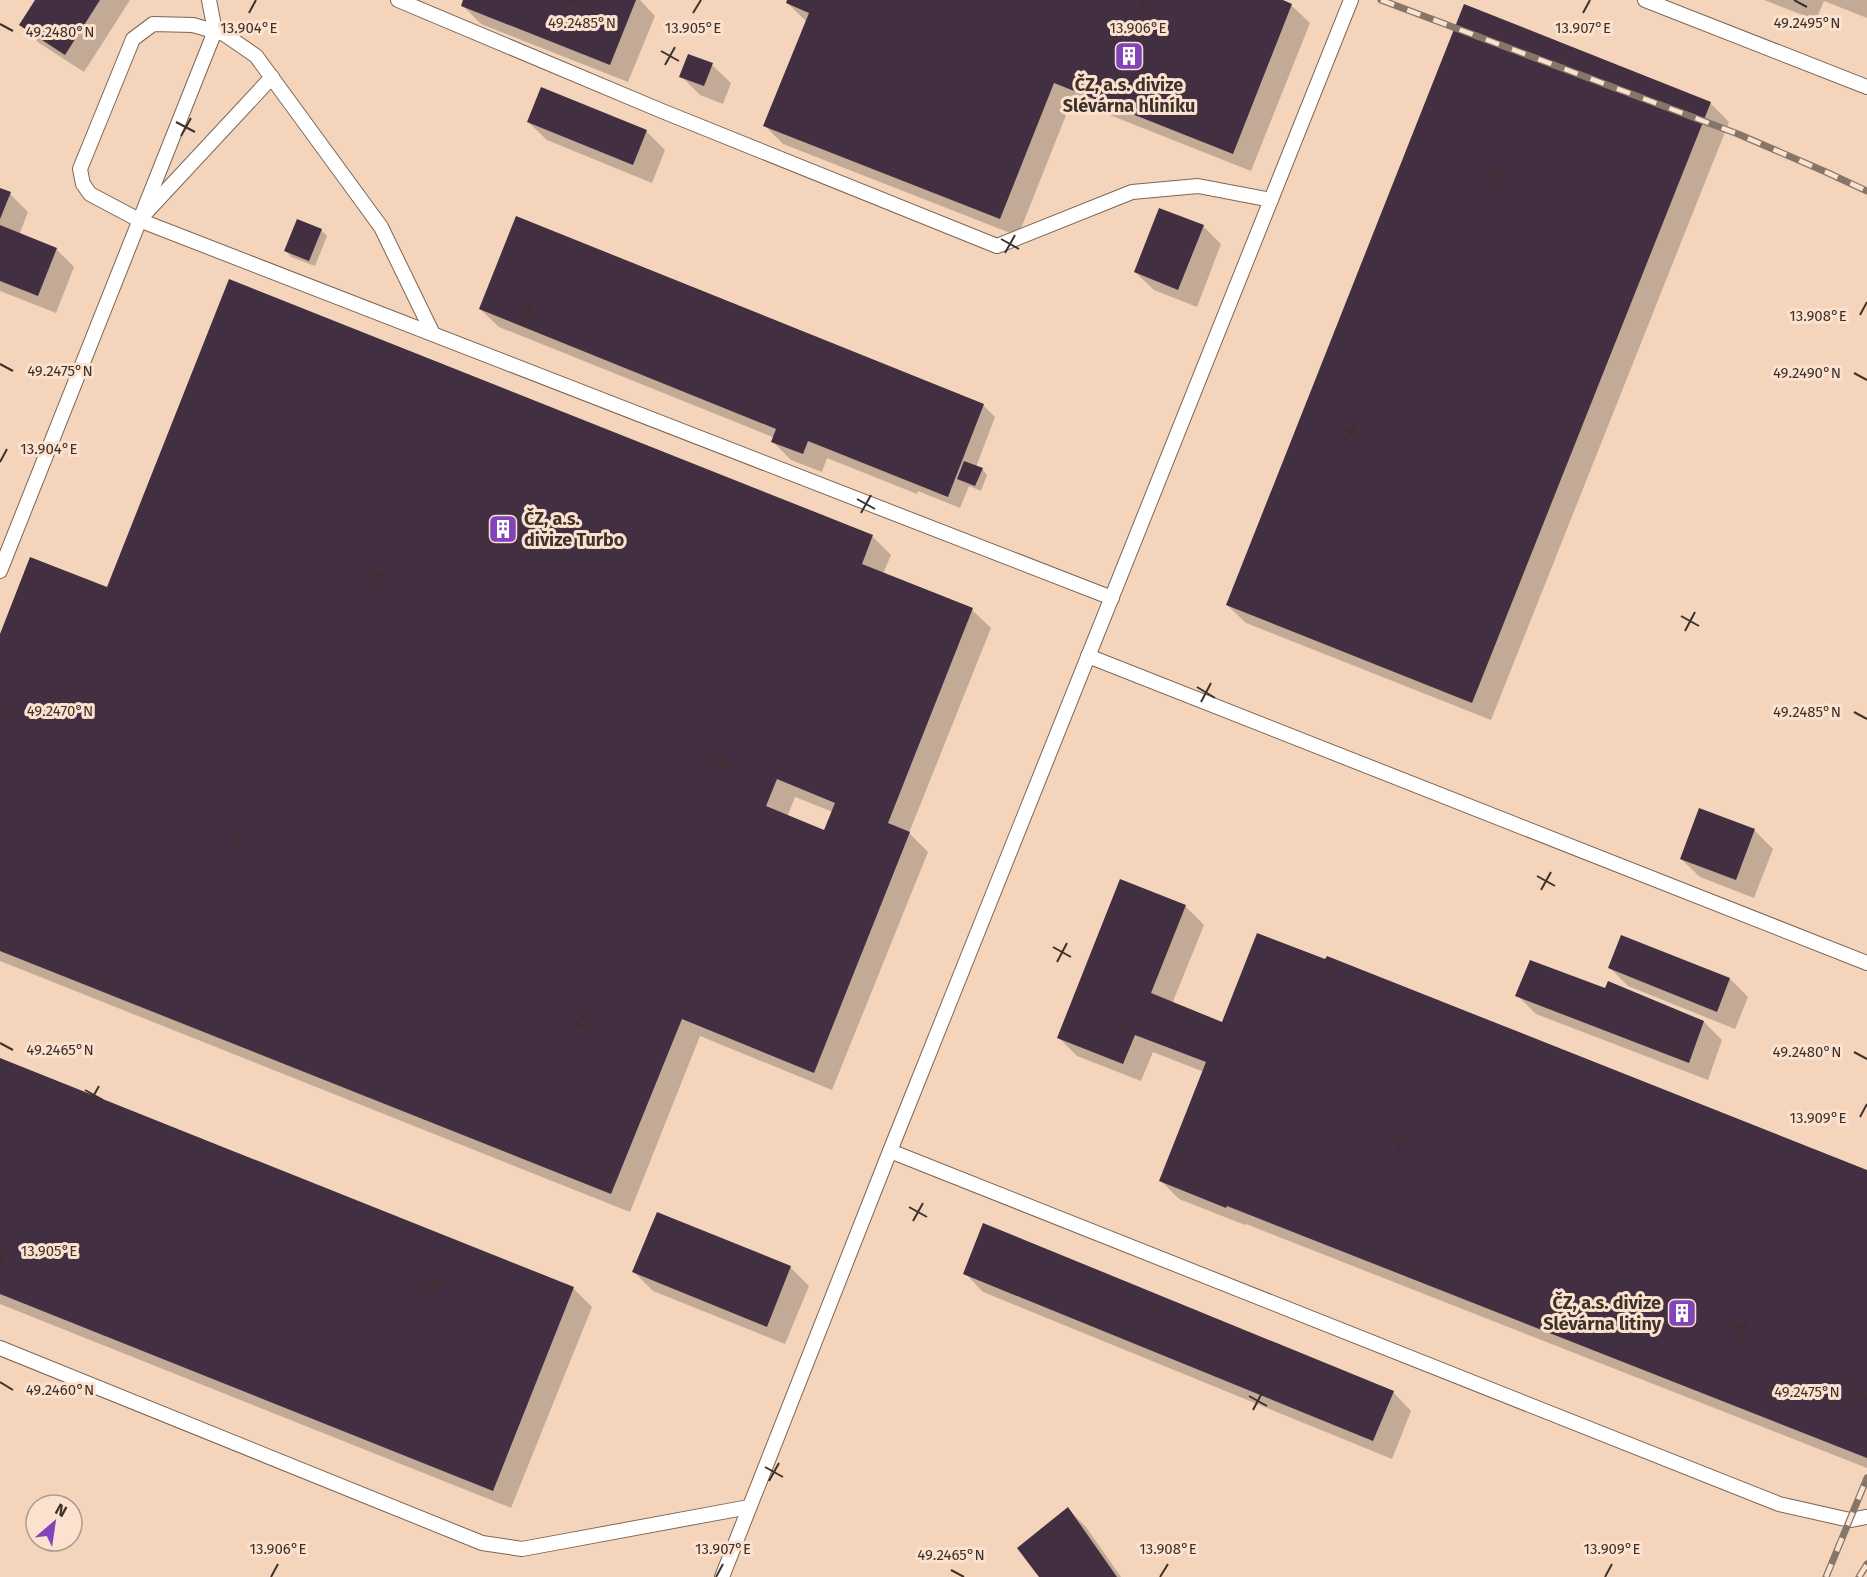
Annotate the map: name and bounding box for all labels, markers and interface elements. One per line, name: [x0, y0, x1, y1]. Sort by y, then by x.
text: 49.2485°N: [548, 14, 616, 32]
text: 49.2495°N: [1773, 14, 1841, 32]
text: 13.904°E: [220, 19, 278, 37]
text: 13.905°E: [665, 19, 721, 37]
text: 13.906°E: [1109, 19, 1167, 37]
text: 13.907°E: [1555, 19, 1611, 37]
text: 49.2480°N: [26, 23, 94, 41]
building icon: ČZ, a.s. divize Slévárna hliníku: [1113, 40, 1145, 72]
place label: ČZ, a.s. divize Slévárna hliníku: [1063, 73, 1195, 117]
text: 13.908°E: [1789, 307, 1847, 325]
text: 49.2475°N: [27, 362, 93, 380]
text: 49.2490°N: [1773, 364, 1841, 382]
text: 13.904°E: [20, 440, 78, 458]
place label: ČZ, a.s. divize Turbo: [524, 507, 624, 551]
building icon: ČZ, a.s. divize Turbo: [487, 513, 519, 545]
text: 49.2470°N: [27, 702, 93, 720]
text: 49.2485°N: [1773, 703, 1841, 721]
text: 49.2465°N: [26, 1041, 94, 1059]
text: 49.2480°N: [1773, 1043, 1841, 1061]
text: 13.909°E: [1789, 1109, 1847, 1127]
text: 13.905°E: [21, 1242, 77, 1260]
place label: ČZ, a.s. divize Slévárna litiny: [1543, 1291, 1662, 1335]
building icon: ČZ, a.s. divize Slévárna litiny: [1666, 1297, 1698, 1329]
text: 49.2460°N: [26, 1381, 94, 1399]
text: 49.2475°N: [1774, 1383, 1840, 1401]
north arrow: [24, 1493, 84, 1553]
text: N: [52, 1499, 70, 1521]
text: 13.906°E: [249, 1540, 307, 1558]
text: 13.907°E: [695, 1540, 751, 1558]
text: 13.908°E: [1139, 1540, 1197, 1558]
text: 13.909°E: [1583, 1540, 1641, 1558]
text: 49.2465°N: [917, 1546, 985, 1564]

